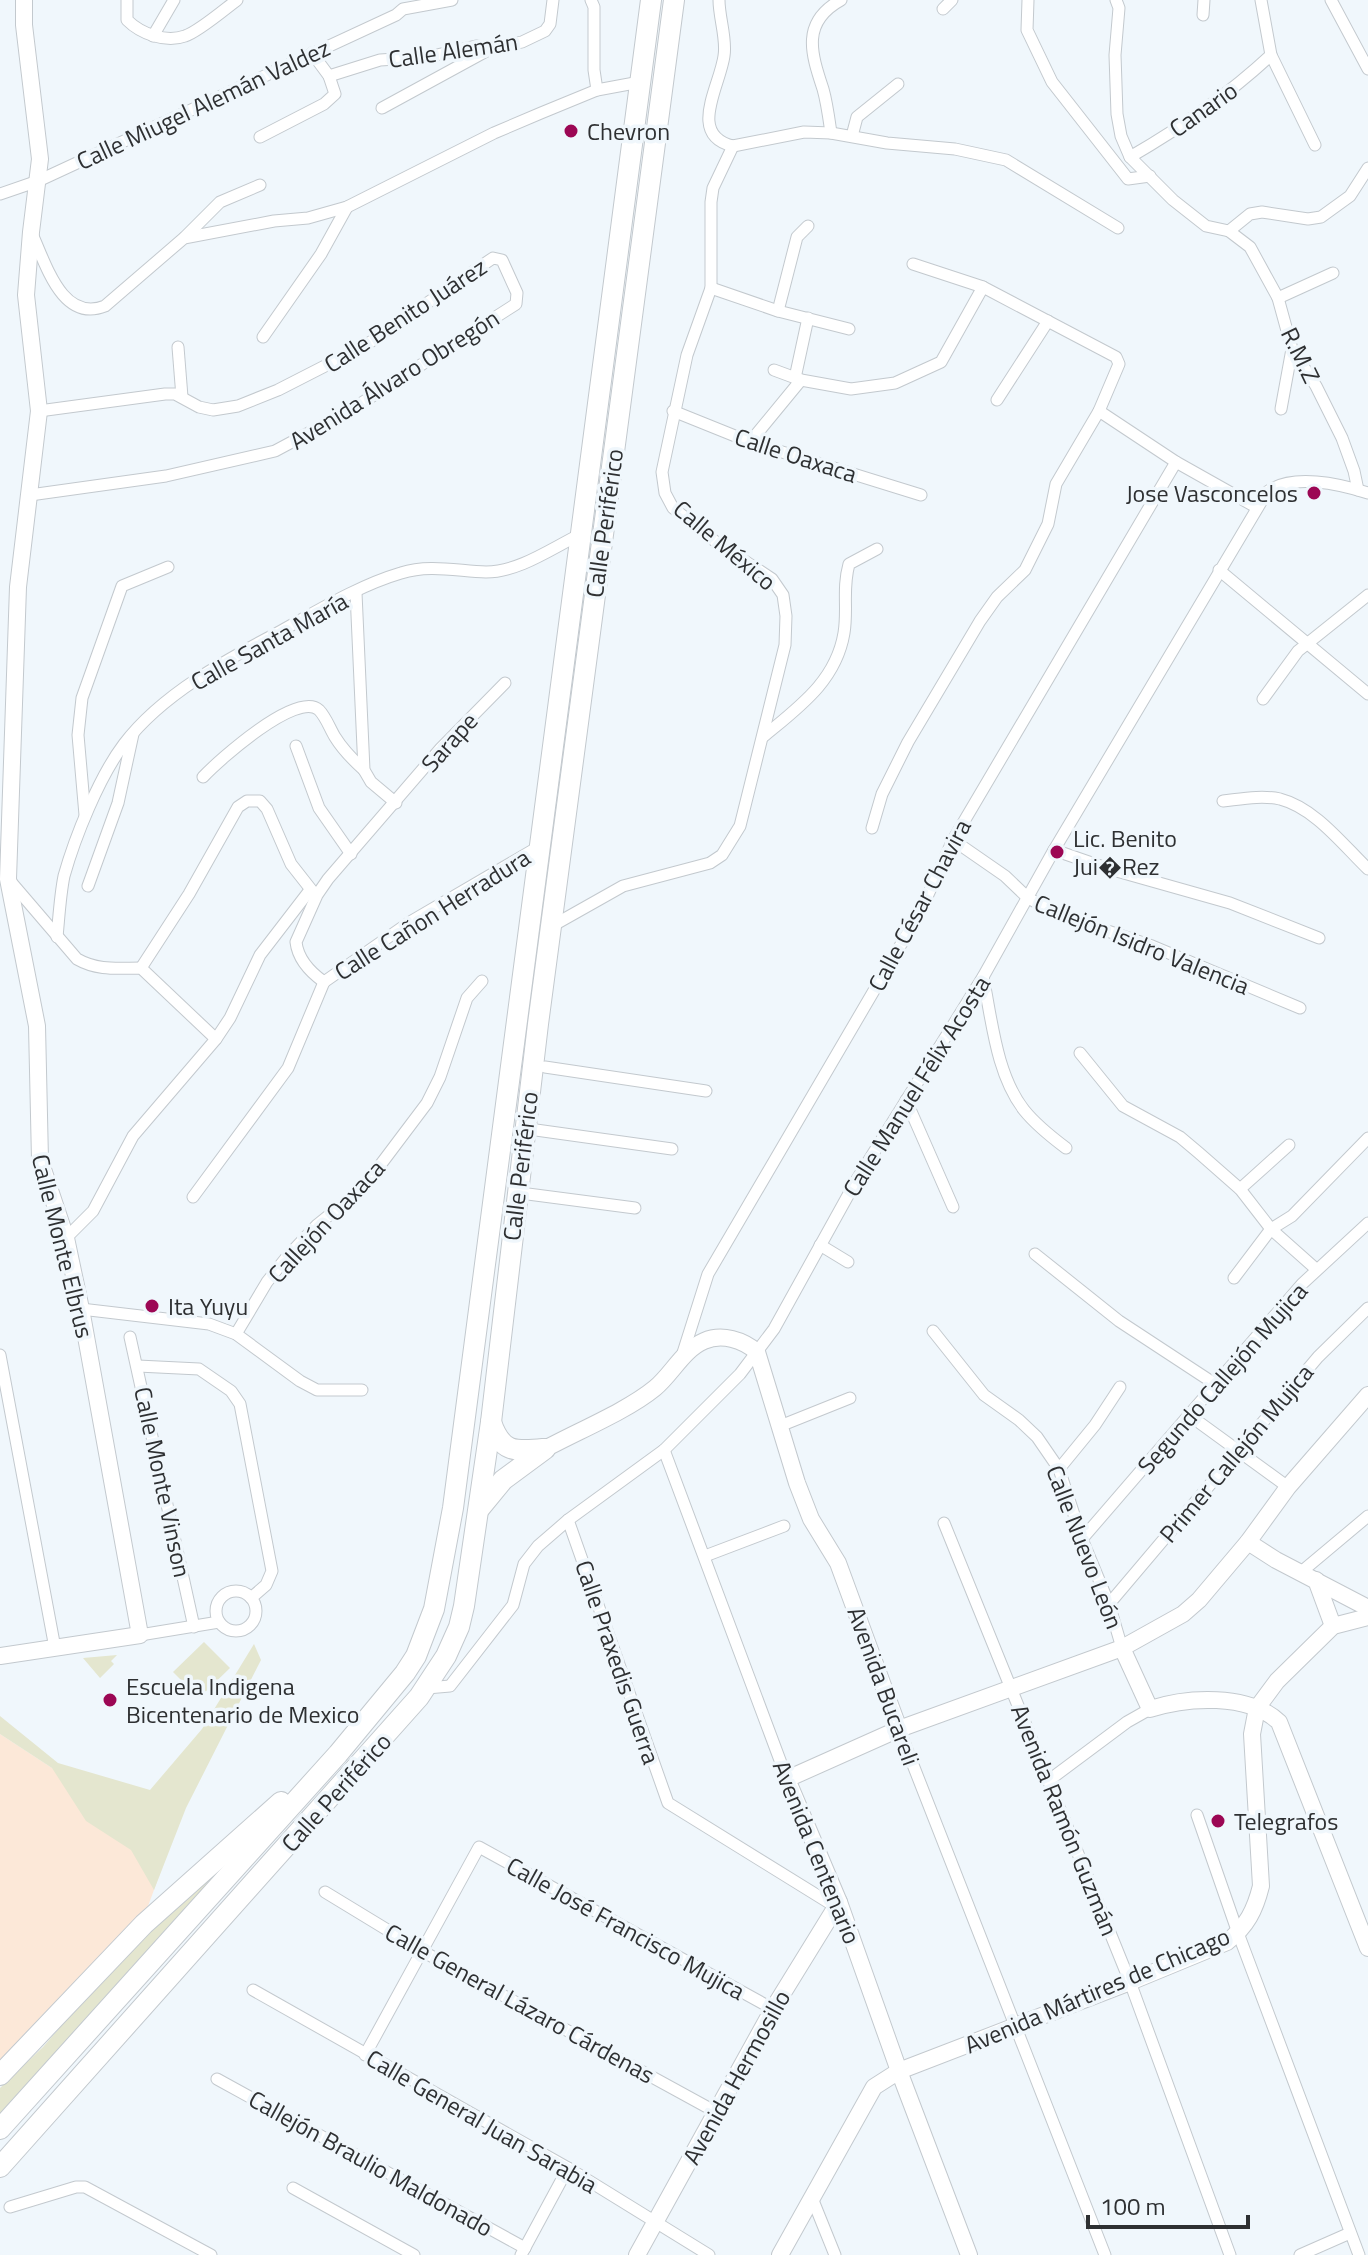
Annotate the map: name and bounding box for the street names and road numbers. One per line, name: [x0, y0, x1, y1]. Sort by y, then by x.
street label: Calle Alemán: [386, 23, 520, 77]
street label: Calle Miugel Alemán Valdez: [70, 29, 336, 179]
street label: Canario: [1161, 72, 1245, 146]
street label: Calle Benito Juárez: [316, 249, 494, 381]
street label: Avenida Álvaro Obregón: [282, 300, 506, 458]
street label: R.M.Z: [1272, 321, 1330, 389]
street label: Calle Oaxaca: [730, 418, 862, 492]
street label: Calle Periférico: [576, 446, 632, 600]
street label: Calle México: [666, 491, 784, 599]
street label: Calle Santa María: [184, 583, 354, 699]
street label: Sarape: [412, 704, 486, 780]
street label: Calle César Chavira: [858, 813, 980, 997]
street label: Calle Cañon Herradura: [327, 839, 537, 989]
street label: Callejón Isidro Valencia: [1029, 884, 1255, 1004]
street label: Calle Manuel Félix Acosta: [833, 969, 999, 1203]
street label: Calle Periférico: [493, 1089, 547, 1243]
street label: Calle Monte Elbrus: [23, 1150, 103, 1342]
street label: Callejón Oaxaca: [259, 1151, 393, 1291]
street label: Segundo Callejón Mujica: [1128, 1274, 1316, 1482]
street label: Primer Callejón Mujica: [1150, 1356, 1322, 1550]
street label: Calle Monte Vinson: [125, 1383, 201, 1581]
street label: Calle Nuevo León: [1037, 1460, 1133, 1634]
street label: Calle Praxedis Guerra: [566, 1555, 670, 1769]
street label: Avenida Bucareli: [839, 1602, 929, 1770]
street label: Avenida Ramón Guzmán: [1002, 1699, 1128, 1941]
street label: Calle Periférico: [273, 1724, 399, 1860]
street label: Avenida Centenario: [764, 1755, 870, 1949]
street label: Calle José Francisco Mujica: [500, 1847, 752, 2009]
street label: Calle General Lázaro Cárdenas: [379, 1914, 661, 2092]
street label: Avenida Mártires de Chicago: [959, 1918, 1235, 2062]
street label: Avenida Hermosillo: [673, 1983, 799, 2171]
street label: Calle General Juan Sarabia: [360, 2040, 604, 2202]
street label: Callejón Braulio Maldonado: [242, 2081, 500, 2245]

